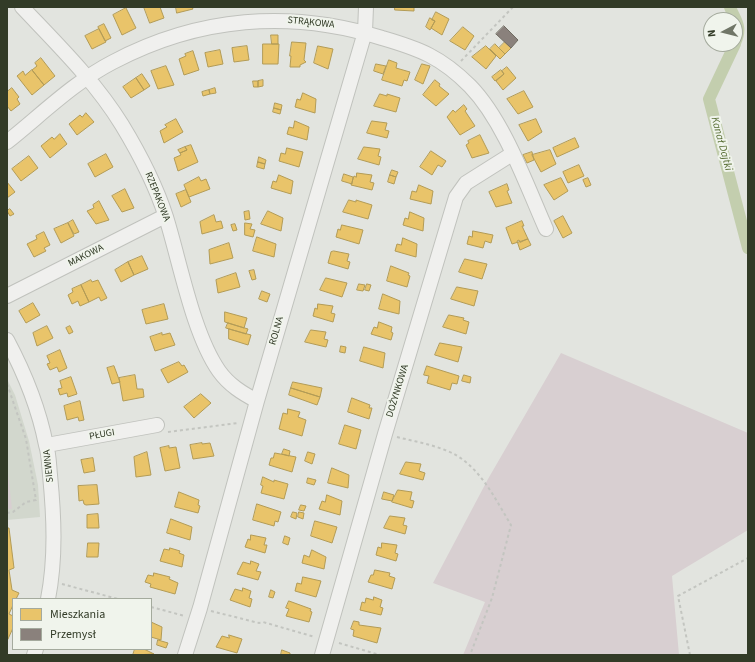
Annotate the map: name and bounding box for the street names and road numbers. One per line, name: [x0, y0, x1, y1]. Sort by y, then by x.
street label: STRĄKOWA: [287, 15, 335, 31]
street label: RZEPAKOWA: [142, 170, 172, 224]
street label: MAKOWA: [66, 242, 106, 270]
street label: ROLNA: [267, 315, 287, 347]
street label: DOŻYNKOWA: [384, 363, 412, 419]
street label: PŁUGI: [88, 427, 116, 443]
street label: SIEWNA: [41, 449, 57, 483]

